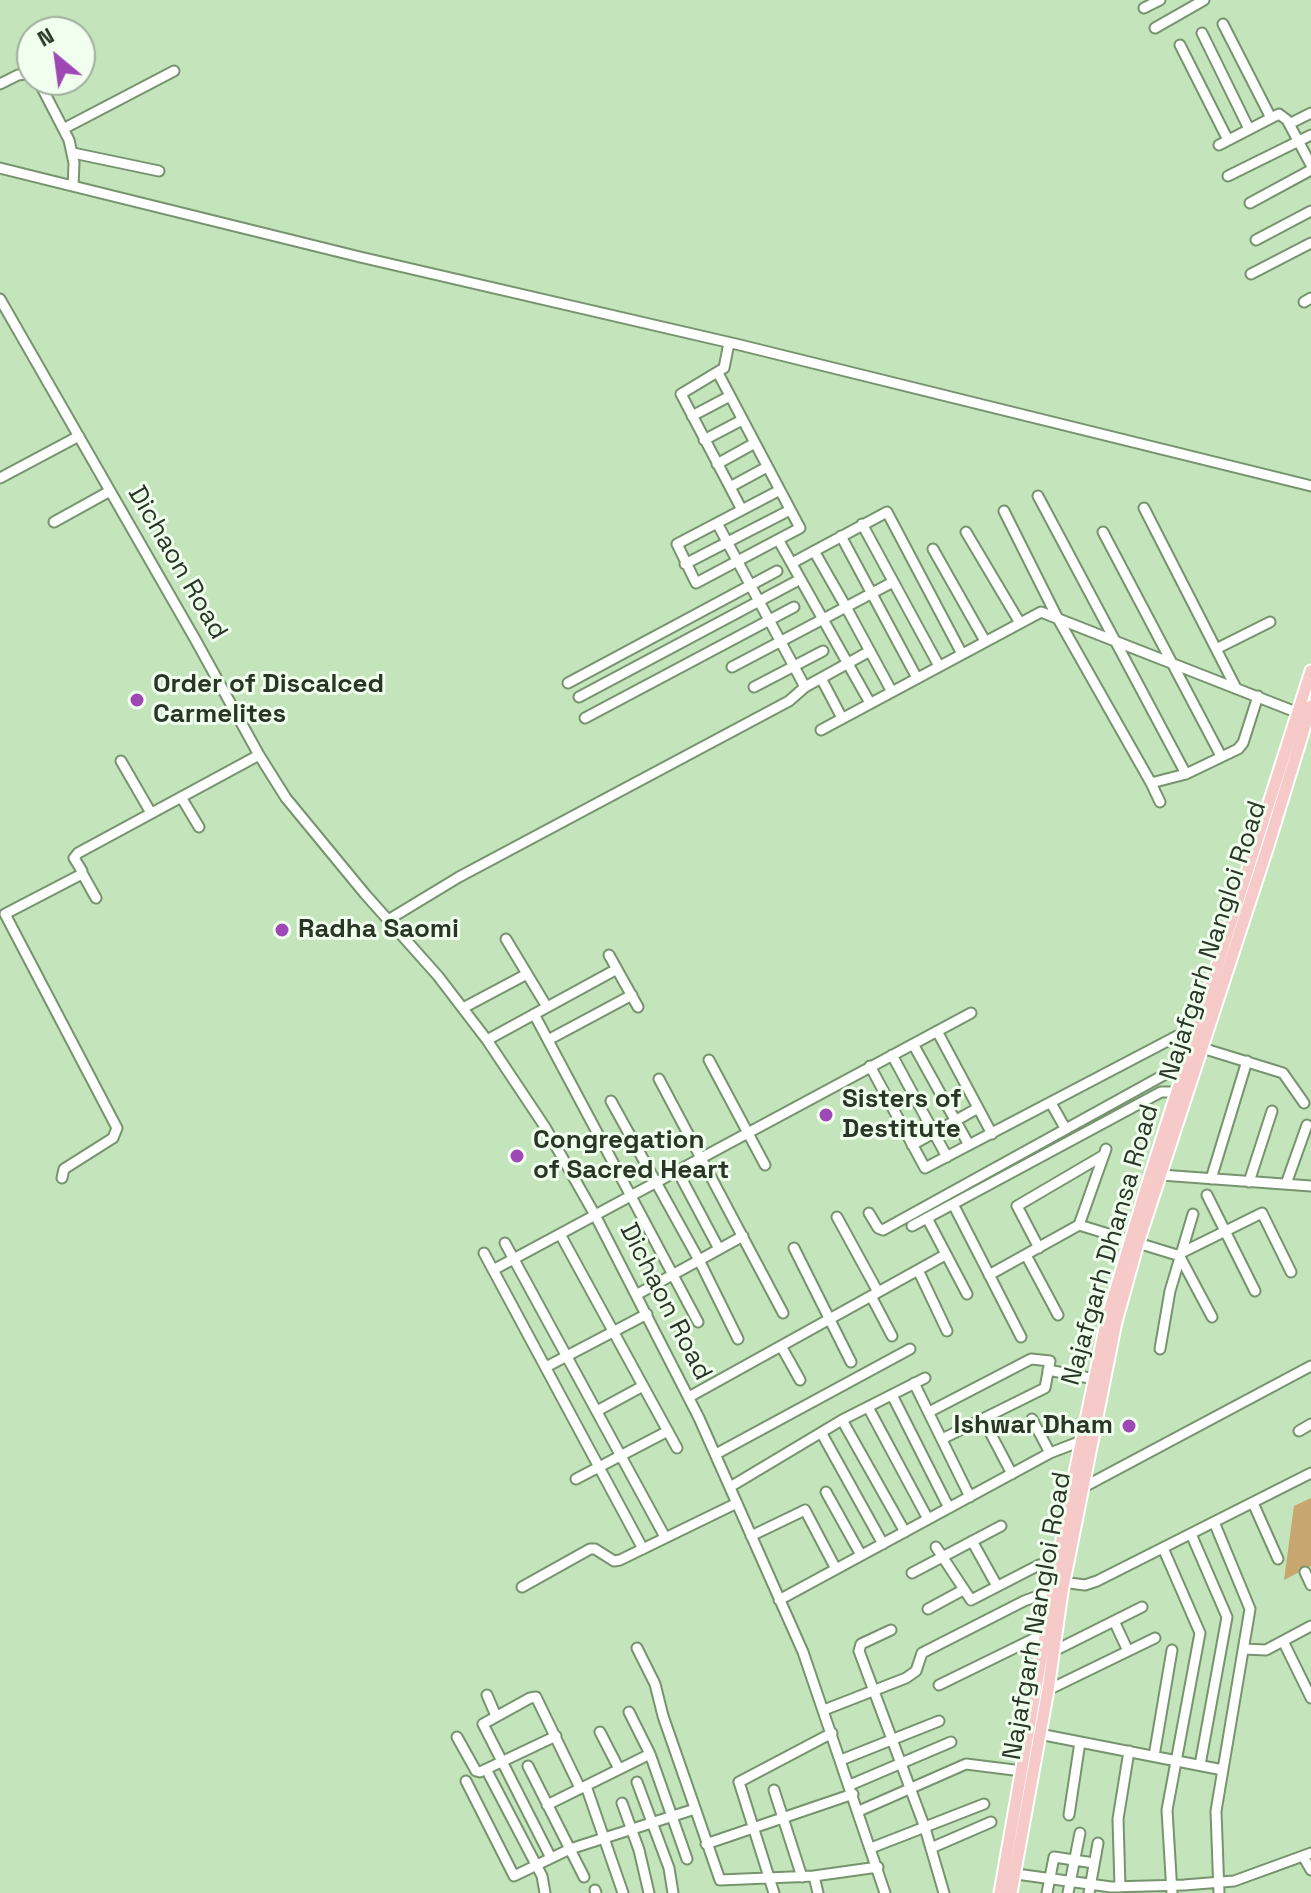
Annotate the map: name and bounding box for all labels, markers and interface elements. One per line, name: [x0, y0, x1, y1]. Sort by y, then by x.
north arrow: [16, 16, 96, 96]
text: N: [32, 21, 59, 53]
street label: Dichaon Road: [120, 481, 234, 645]
place label: Order of Discalced Carmelites: [153, 669, 384, 730]
marker: Order of Discalced Carmelites: [128, 691, 146, 709]
street label: Najafgarh Nangloi Road: [1154, 797, 1274, 1085]
place label: Radha Saomi: [298, 914, 459, 946]
marker: Radha Saomi: [273, 921, 291, 939]
place label: Sisters of Destitute: [842, 1084, 961, 1146]
street label: Najafgarh Dhansa Road: [1056, 1101, 1166, 1389]
marker: Sisters of Destitute: [817, 1106, 835, 1124]
place label: Congregation of Sacred Heart: [533, 1125, 729, 1186]
marker: Congregation of Sacred Heart: [508, 1147, 526, 1165]
street label: Dichaon Road: [612, 1218, 718, 1386]
place label: Ishwar Dham: [954, 1410, 1113, 1442]
marker: Ishwar Dham: [1120, 1417, 1138, 1435]
street label: Najafgarh Nangloi Road: [997, 1470, 1079, 1762]

